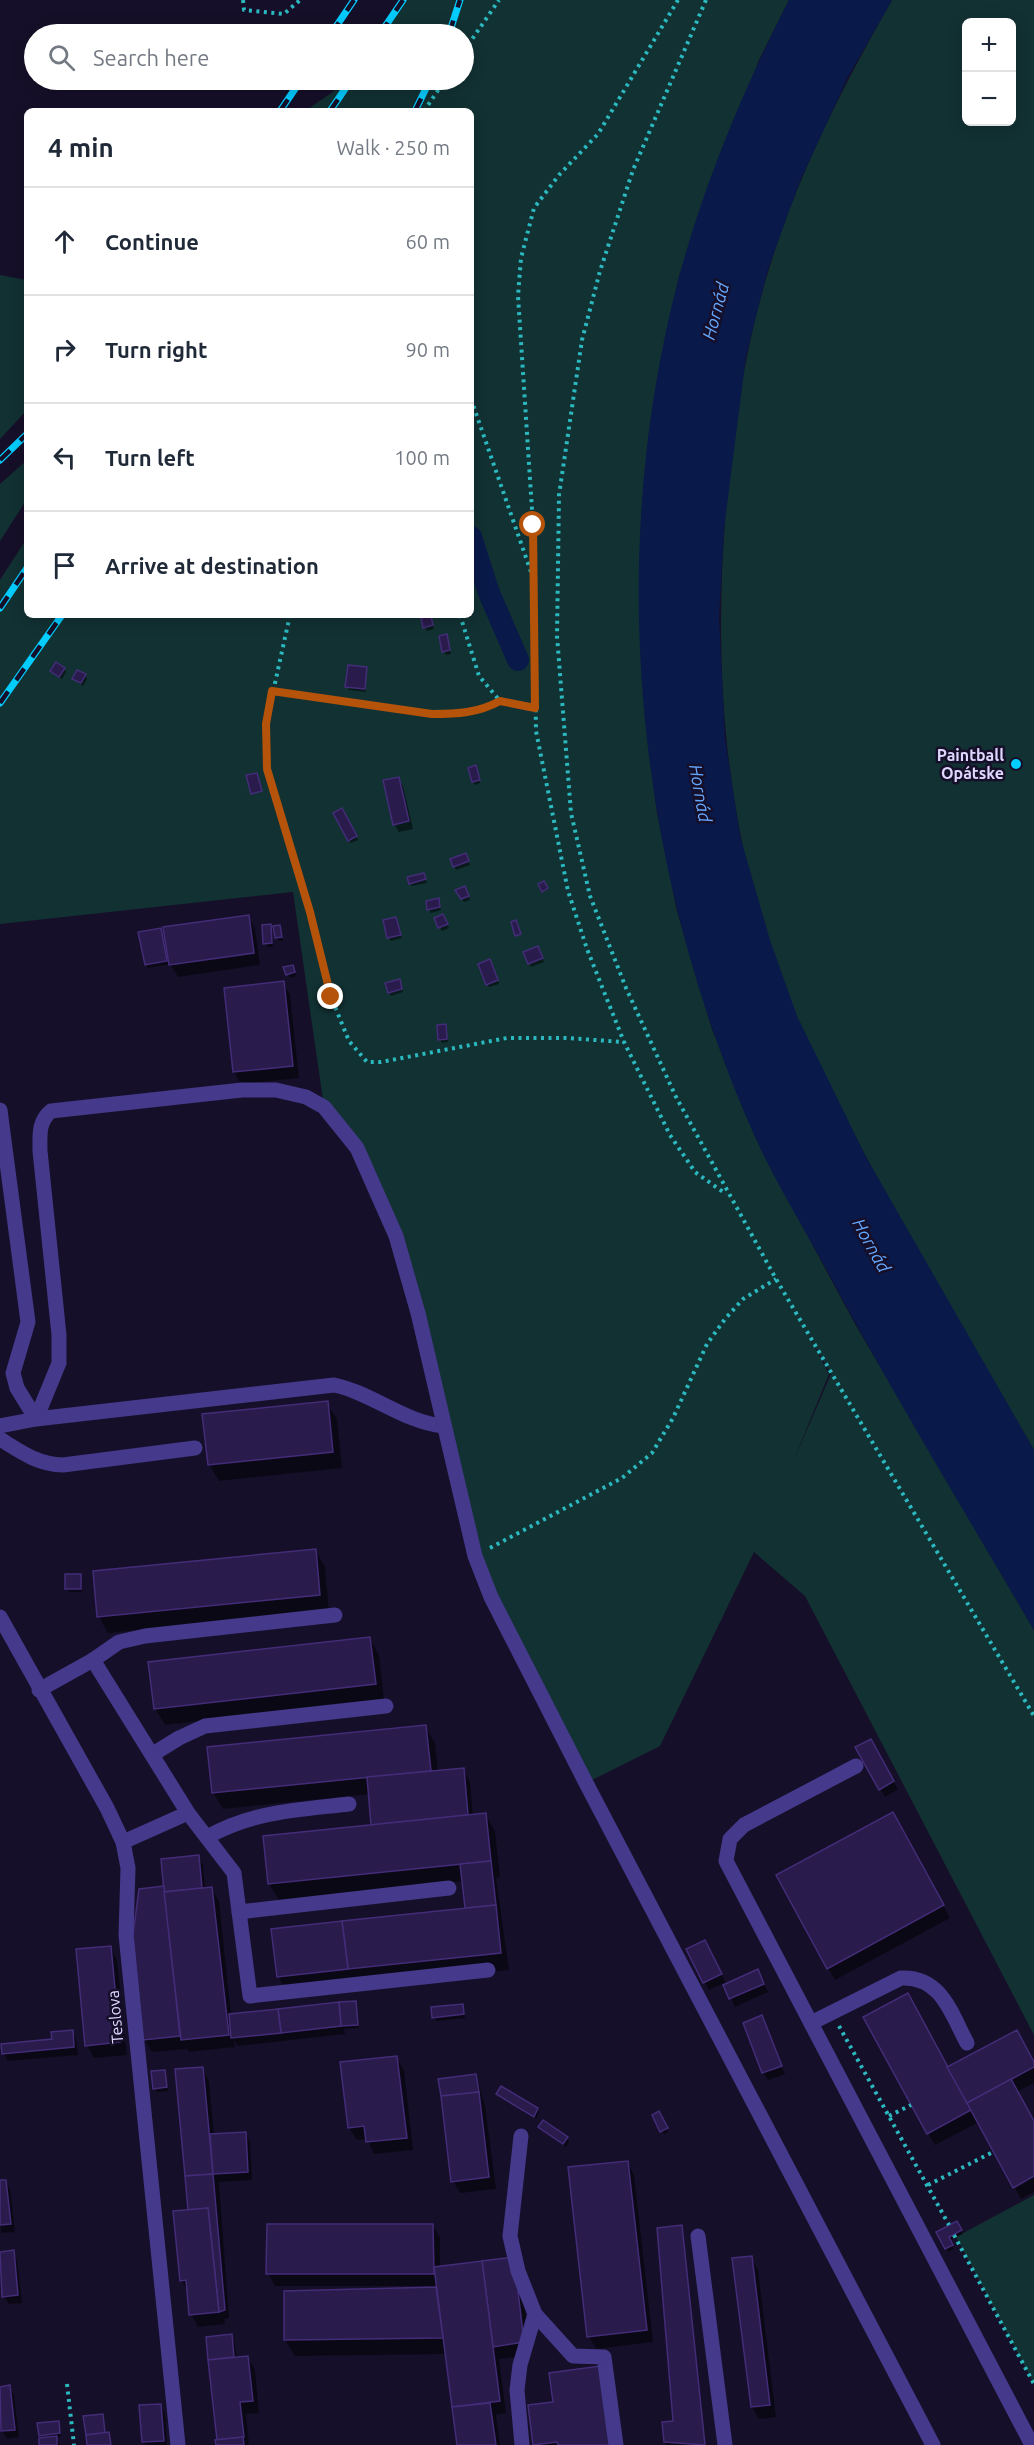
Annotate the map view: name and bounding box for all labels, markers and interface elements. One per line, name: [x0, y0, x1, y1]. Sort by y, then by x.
map controls: [962, 18, 1016, 126]
button: +: [962, 18, 1016, 72]
search box: [24, 24, 474, 90]
icon: search: [45, 41, 78, 74]
text: Search here: [93, 45, 209, 70]
button: −: [962, 72, 1016, 126]
text: 4 min: [48, 133, 114, 162]
text: Walk · 250 m: [337, 136, 450, 159]
icon: ahead: [48, 225, 81, 258]
text: Continue: [105, 229, 199, 254]
text: 60 m: [406, 230, 450, 253]
water label: Hornád: [698, 279, 732, 342]
icon: right: [48, 333, 81, 366]
text: Turn right: [105, 337, 207, 362]
text: 90 m: [406, 338, 450, 361]
icon: left: [48, 441, 81, 474]
text: Turn left: [105, 445, 195, 470]
text: 100 m: [394, 446, 450, 469]
route start: [519, 511, 545, 537]
icon: arrive: [48, 549, 81, 582]
text: Arrive at destination: [105, 553, 319, 578]
place label: Paintball Opátske: [937, 746, 1004, 782]
marker: Paintball Opátske: [1009, 757, 1023, 771]
water label: Hornád: [686, 762, 716, 825]
route end: [317, 983, 343, 1009]
water label: Hornád: [849, 1215, 895, 1276]
street label: Teslova: [104, 1990, 126, 2044]

